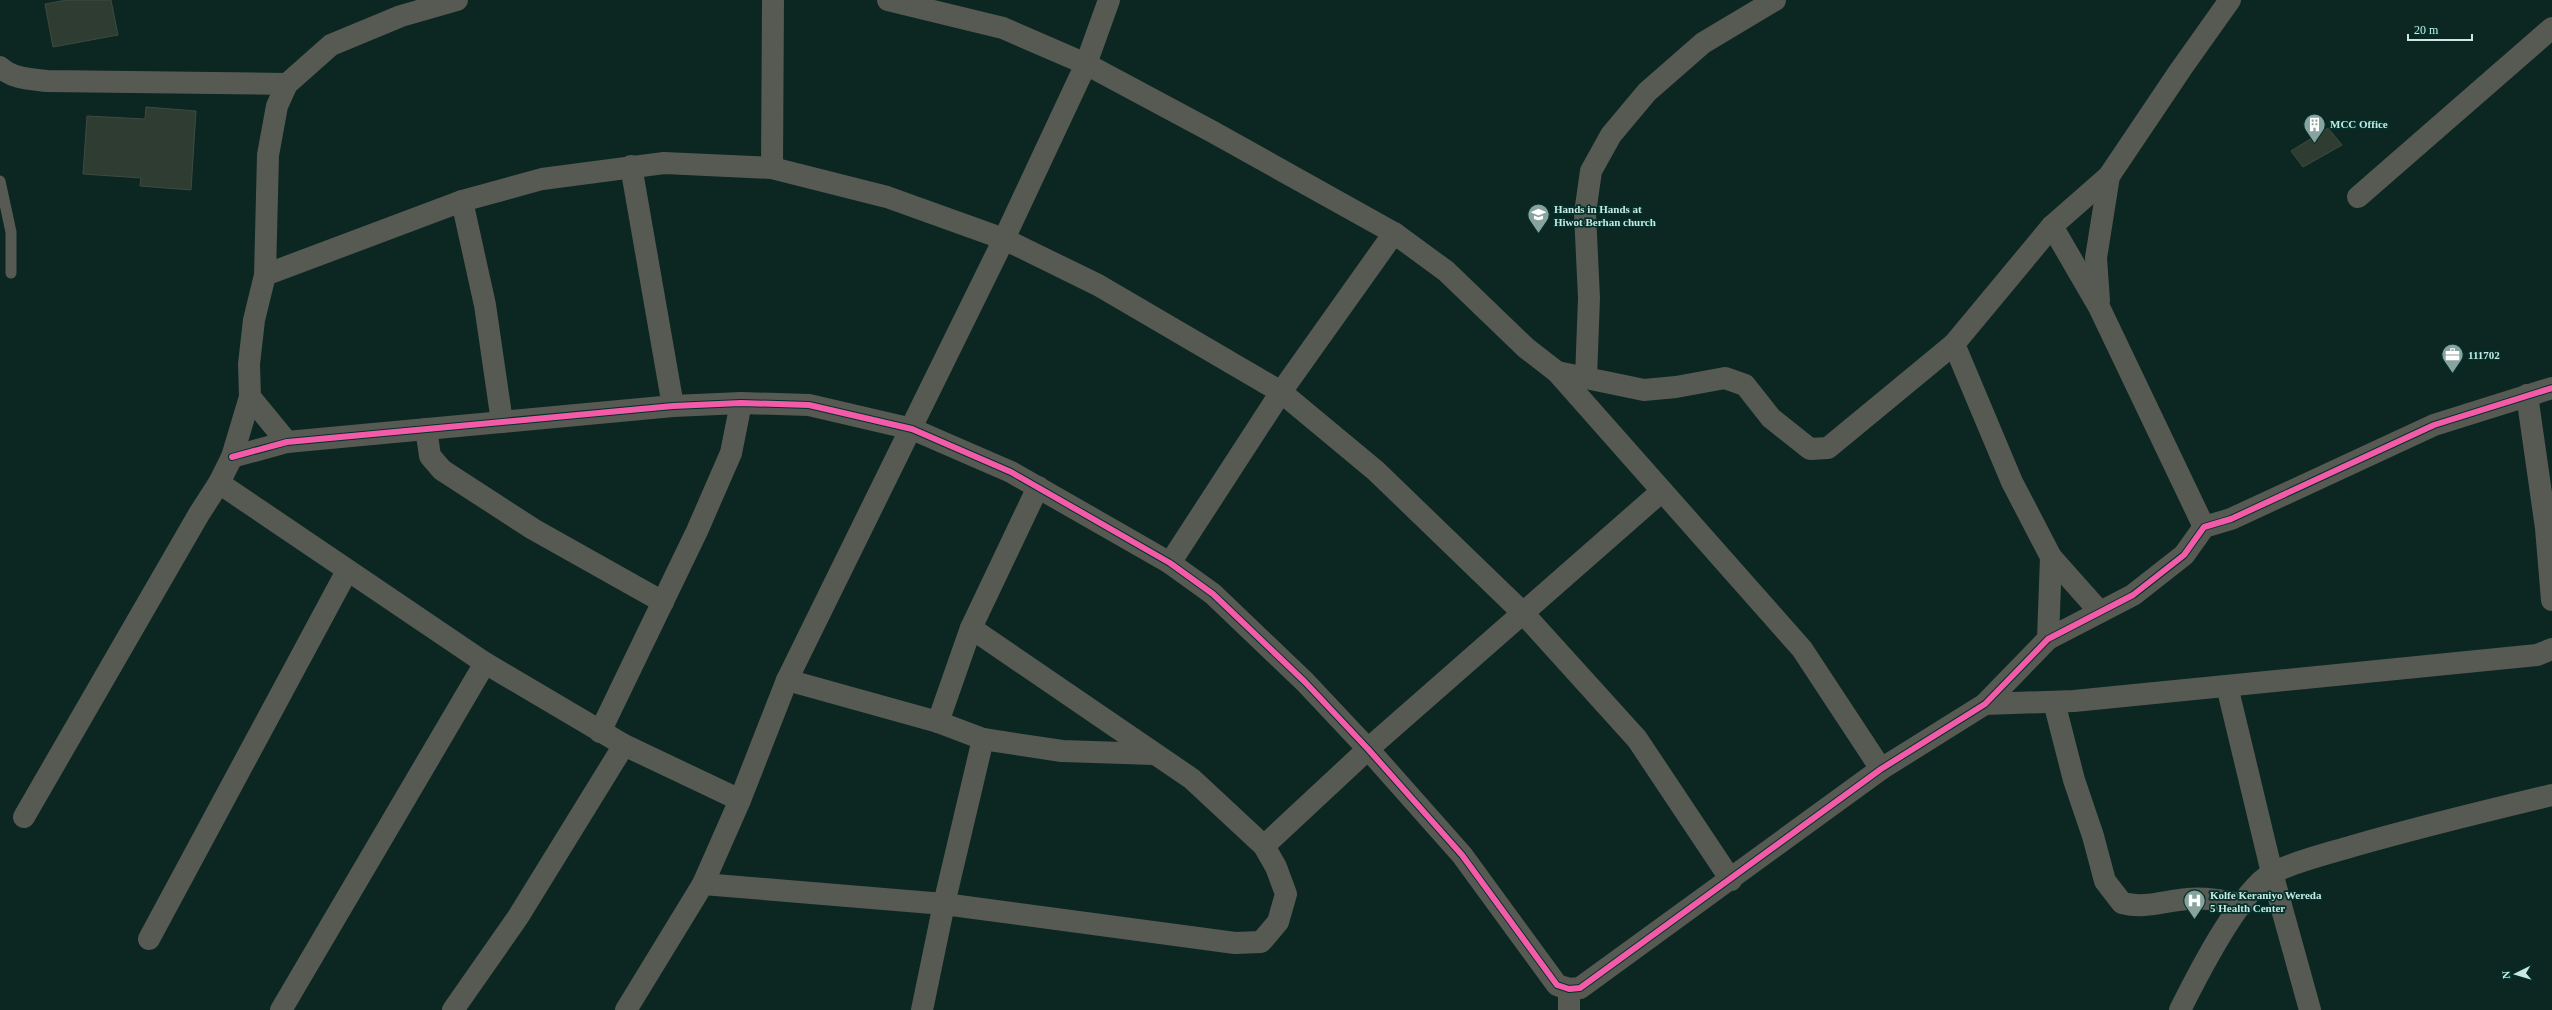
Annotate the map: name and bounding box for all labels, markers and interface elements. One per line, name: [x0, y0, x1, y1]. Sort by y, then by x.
scale bar: [2408, 16, 2472, 42]
text: 20 m: [2414, 23, 2439, 37]
building icon: MCC Office: [2301, 111, 2327, 144]
place label: MCC Office: [2330, 118, 2388, 130]
school or university icon: Hands in Hands at Hiwot Berhan church: [1525, 202, 1551, 235]
place label: Hands in Hands at Hiwot Berhan church: [1554, 203, 1656, 228]
office icon: 111702: [2440, 342, 2466, 375]
place label: 111702: [2468, 349, 2500, 361]
hospital icon: Kolfe Keraniyo Wereda 5 Health Center: [2182, 888, 2208, 921]
place label: Kolfe Keraniyo Wereda 5 Health Center: [2210, 889, 2322, 914]
north arrow: [2496, 954, 2536, 994]
text: N: [2500, 970, 2512, 979]

